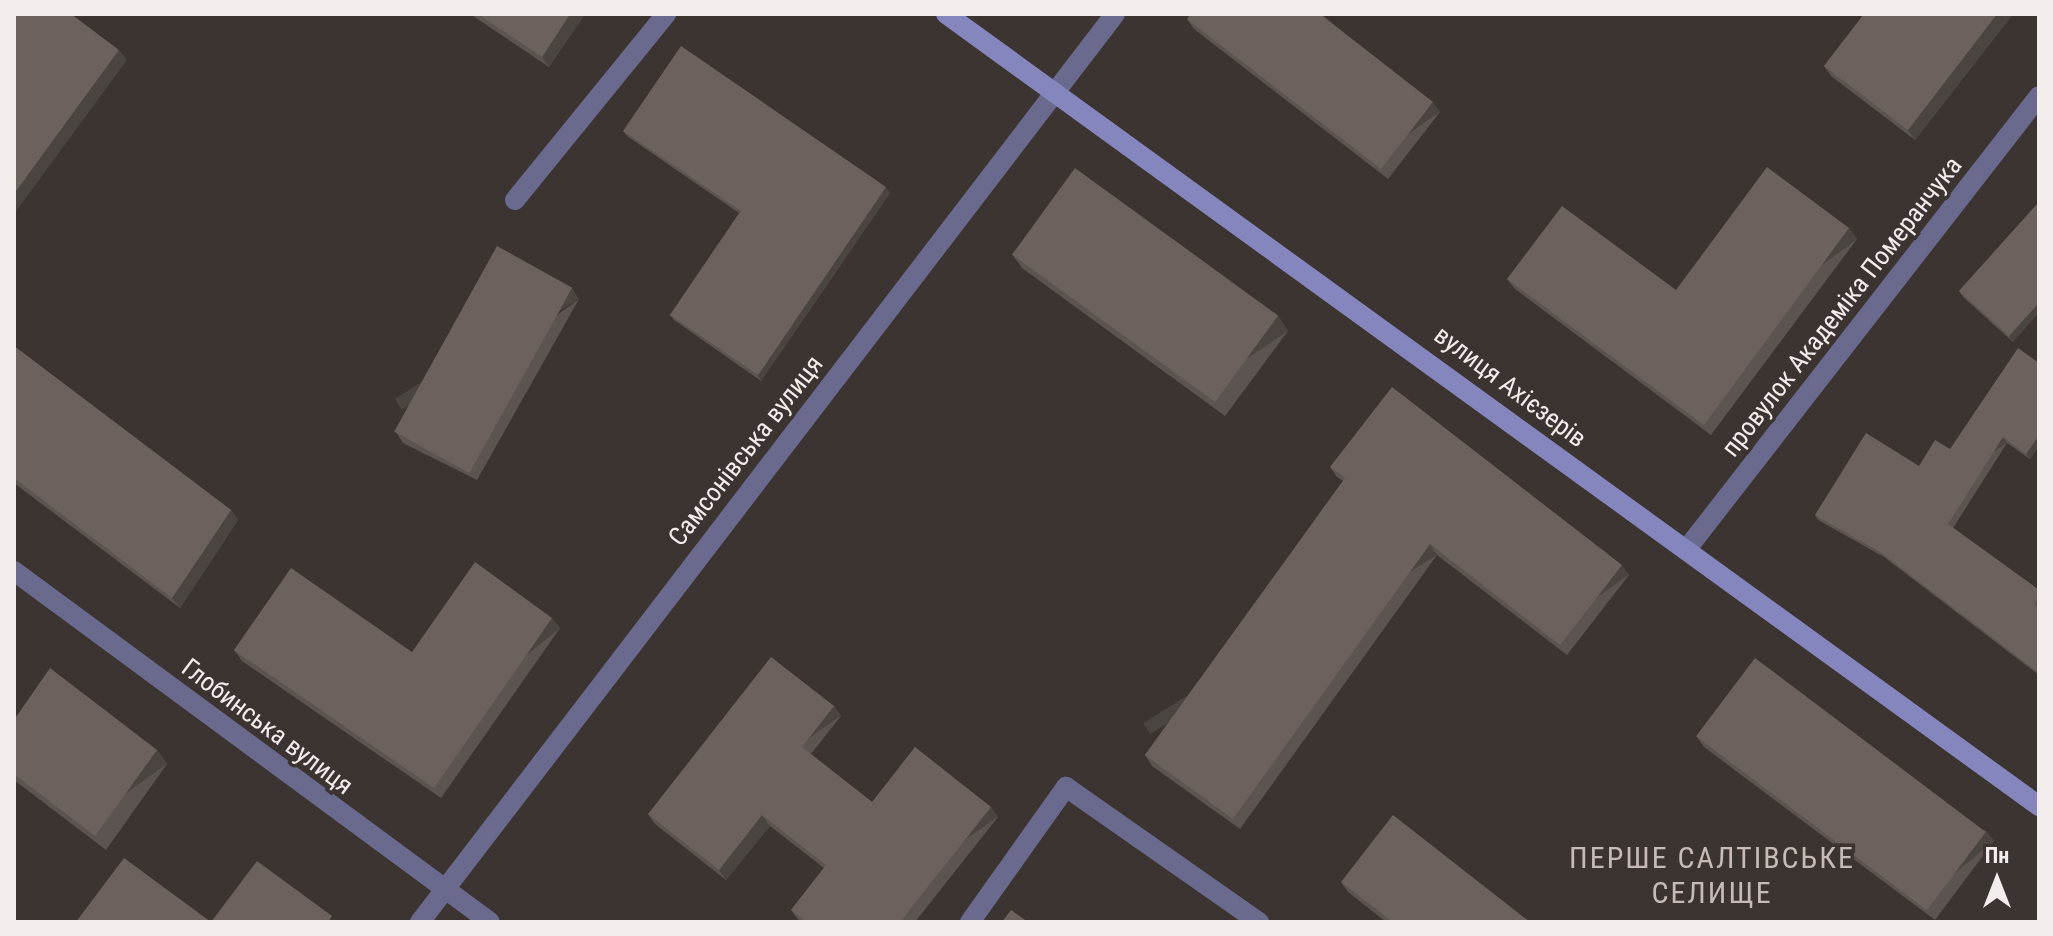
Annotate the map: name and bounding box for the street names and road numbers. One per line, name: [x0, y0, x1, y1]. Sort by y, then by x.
street label: провулок Академіка Померанчука: [1715, 151, 1969, 463]
street label: вулиця Ахієзерів: [1428, 320, 1592, 454]
street label: Самсонівська вулиця: [662, 350, 830, 552]
street label: Глобинська вулиця: [175, 652, 359, 802]

